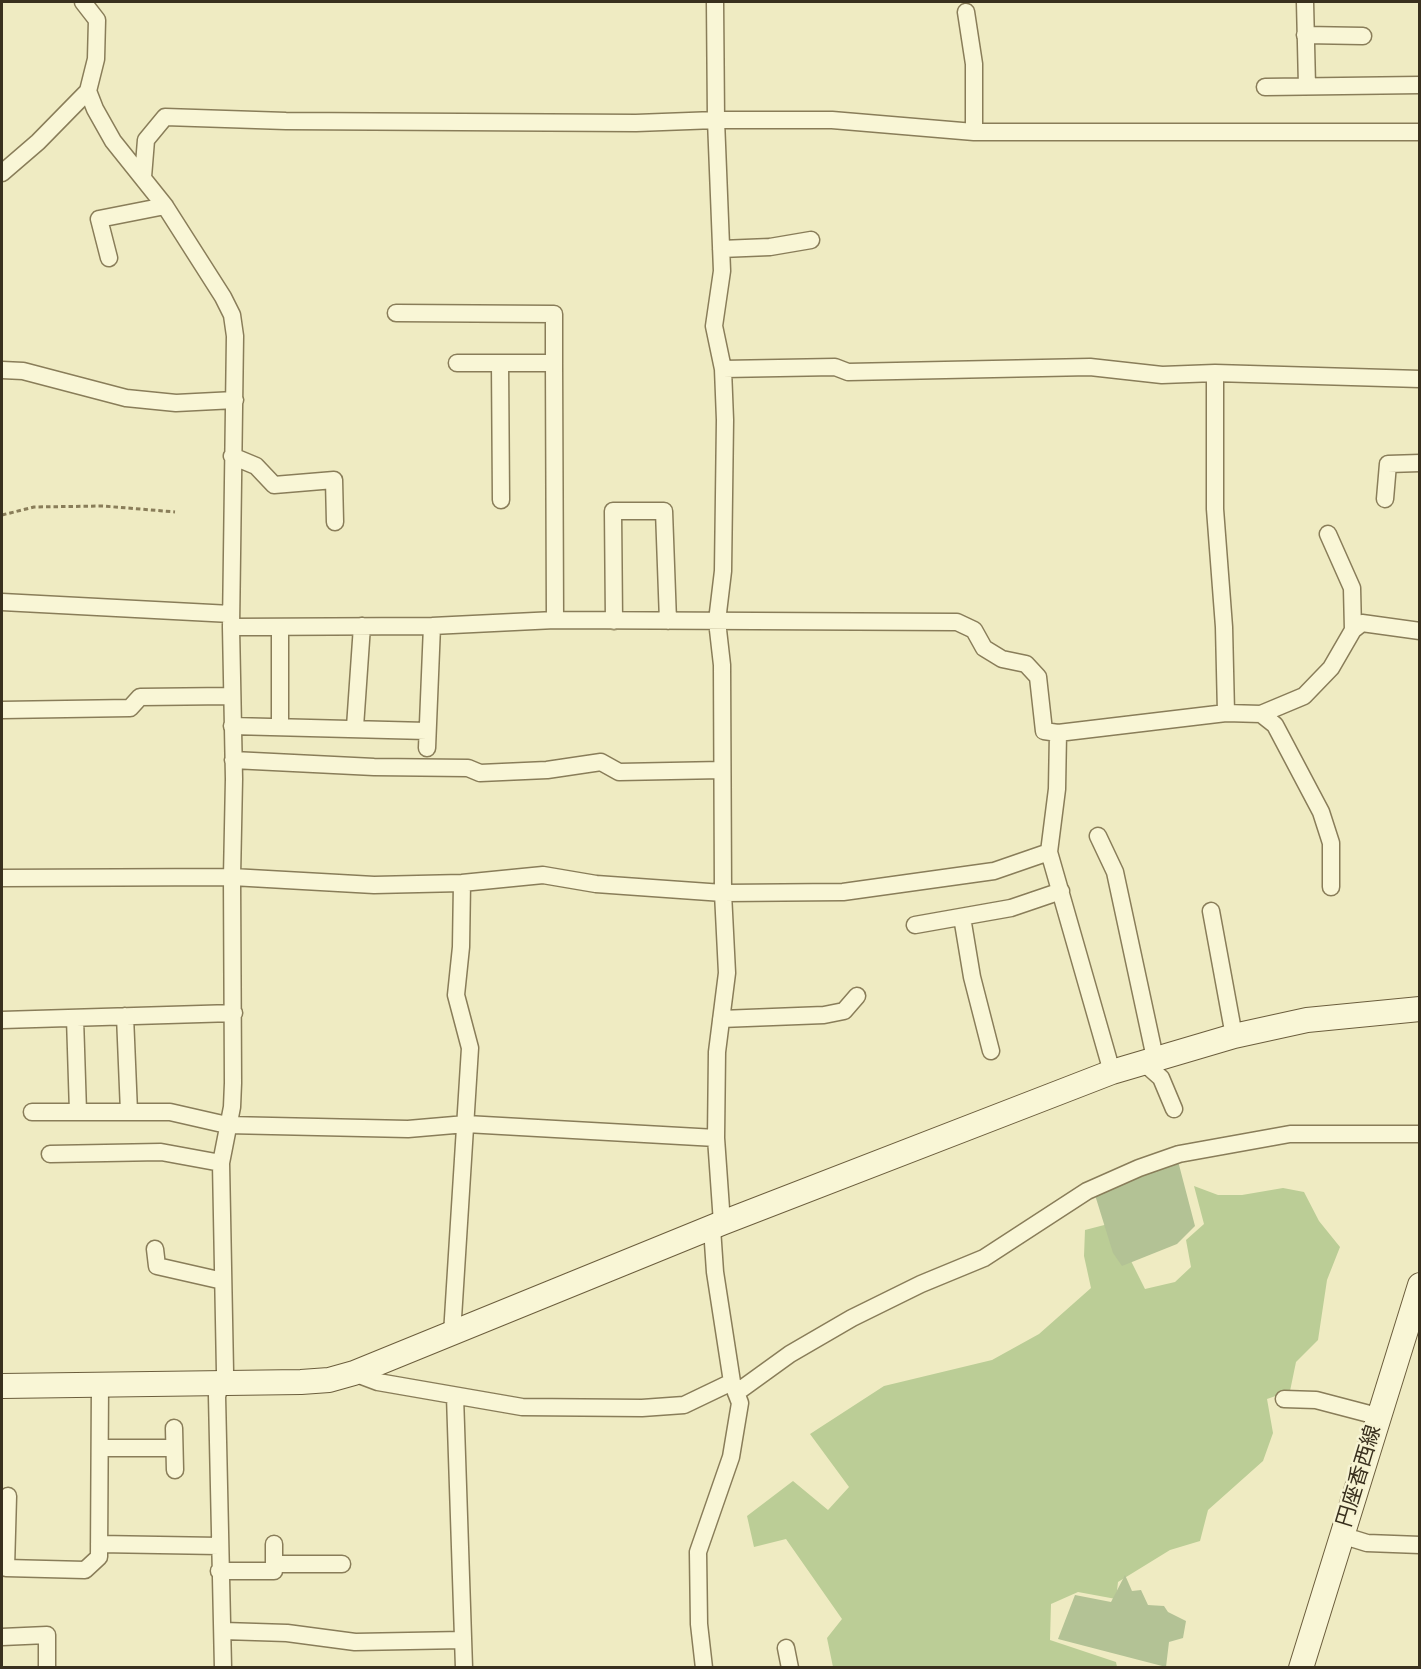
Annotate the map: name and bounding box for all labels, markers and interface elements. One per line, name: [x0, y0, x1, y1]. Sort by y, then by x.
street label: 円座香西線: [1332, 1422, 1386, 1530]

